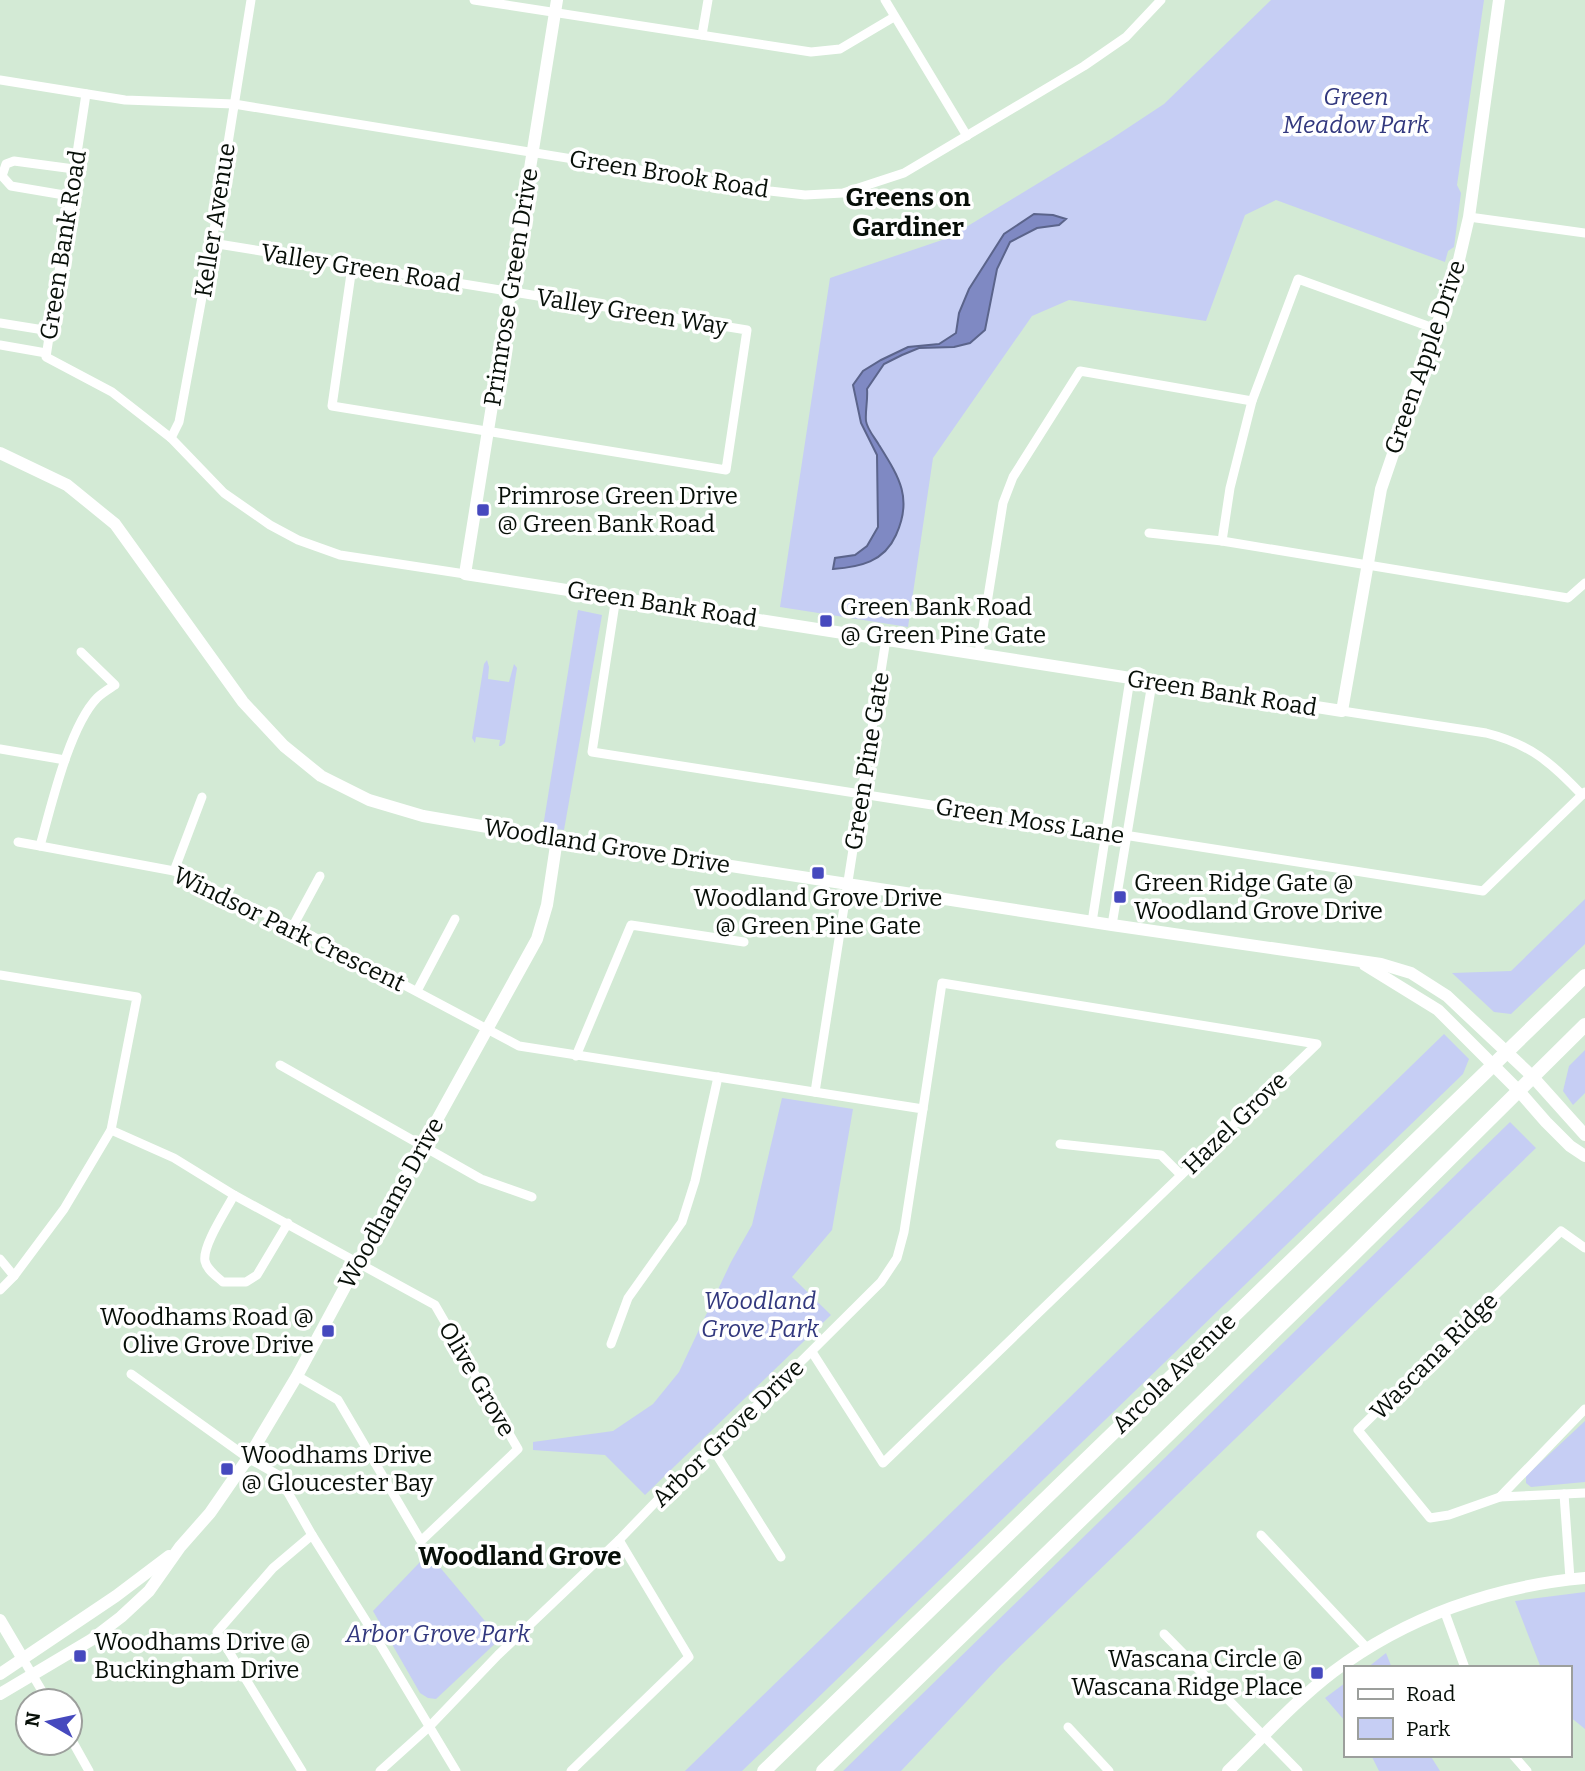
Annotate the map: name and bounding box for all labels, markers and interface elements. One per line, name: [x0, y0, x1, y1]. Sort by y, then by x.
park label: Green Meadow Park: [1283, 83, 1430, 139]
street label: Keller Avenue: [189, 141, 241, 299]
street label: Green Brook Road: [567, 144, 771, 204]
street label: Green Bank Road: [34, 148, 92, 342]
street label: Primrose Green Drive: [478, 166, 544, 408]
district label: Greens on Gardiner: [846, 182, 971, 243]
street label: Valley Green Road: [259, 238, 463, 298]
street label: Green Apple Drive: [1379, 256, 1471, 458]
street label: Valley Green Way: [534, 283, 730, 341]
place label: Primrose Green Drive @ Green Bank Road: [497, 482, 738, 538]
marker: Primrose Green Drive @ Green Bank Road: [475, 502, 491, 518]
street label: Green Bank Road: [565, 575, 759, 633]
place label: Green Bank Road @ Green Pine Gate: [840, 593, 1046, 649]
marker: Green Bank Road @ Green Pine Gate: [818, 613, 834, 629]
street label: Green Bank Road: [1125, 664, 1319, 722]
street label: Green Pine Gate: [839, 670, 895, 852]
street label: Green Moss Lane: [934, 792, 1126, 850]
street label: Woodland Grove Drive: [482, 813, 732, 879]
street label: Windsor Park Crescent: [168, 861, 410, 997]
marker: Woodland Grove Drive @ Green Pine Gate: [810, 865, 826, 881]
place label: Green Ridge Gate @ Woodland Grove Drive: [1134, 869, 1383, 925]
place label: Woodland Grove Drive @ Green Pine Gate: [694, 884, 942, 940]
marker: Green Ridge Gate @ Woodland Grove Drive: [1112, 889, 1128, 905]
street label: Hazel Grove: [1177, 1066, 1293, 1180]
street label: Woodhams Drive: [332, 1113, 450, 1293]
park label: Woodland Grove Park: [701, 1287, 820, 1343]
street label: Wascana Ridge: [1365, 1287, 1503, 1425]
place label: Woodhams Road @ Olive Grove Drive: [100, 1303, 314, 1359]
street label: Arcola Avenue: [1106, 1307, 1242, 1439]
street label: Olive Grove: [433, 1317, 521, 1441]
marker: Woodhams Road @ Olive Grove Drive: [320, 1323, 336, 1339]
street label: Arbor Grove Drive: [646, 1353, 810, 1513]
place label: Woodhams Drive @ Gloucester Bay: [241, 1441, 433, 1497]
marker: Woodhams Drive @ Gloucester Bay: [219, 1461, 235, 1477]
district label: Woodland Grove: [418, 1541, 622, 1572]
park label: Arbor Grove Park: [345, 1620, 531, 1648]
place label: Woodhams Drive @ Buckingham Drive: [94, 1628, 311, 1684]
place label: Wascana Circle @ Wascana Ridge Place: [1071, 1645, 1303, 1701]
marker: Woodhams Drive @ Buckingham Drive: [72, 1648, 88, 1664]
marker: Wascana Circle @ Wascana Ridge Place: [1309, 1665, 1325, 1681]
legend: [1344, 1666, 1571, 1757]
text: Road: [1406, 1681, 1455, 1707]
north arrow: [14, 1687, 84, 1757]
text: N: [20, 1710, 45, 1728]
text: Park: [1406, 1716, 1450, 1742]

